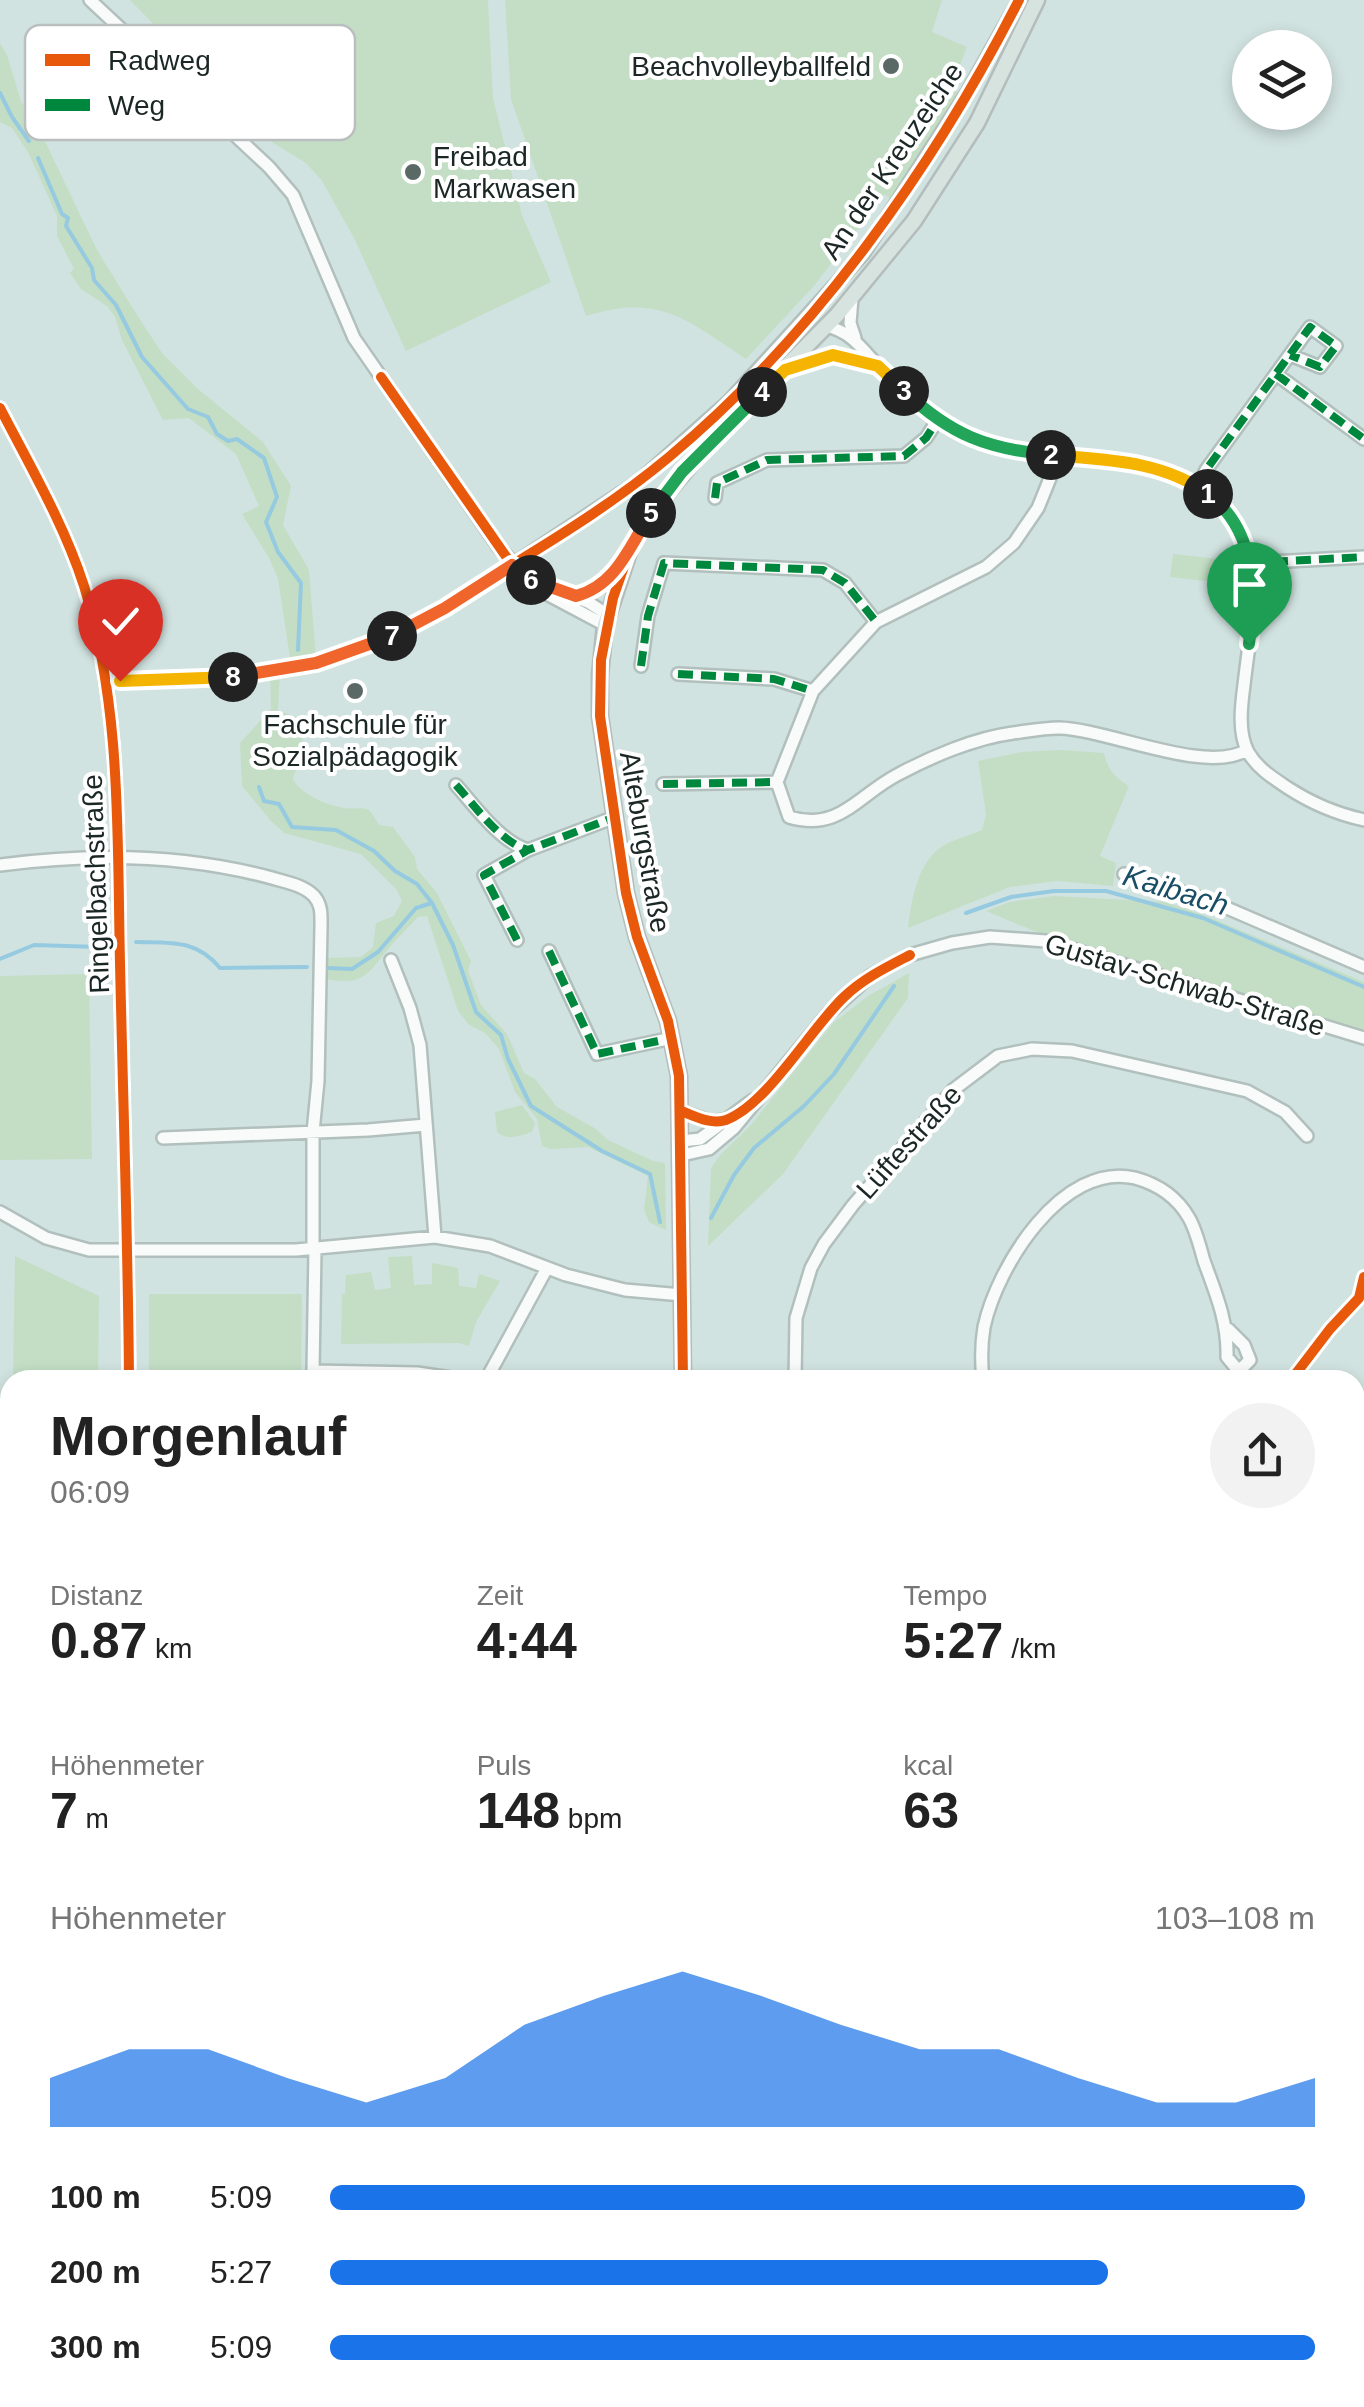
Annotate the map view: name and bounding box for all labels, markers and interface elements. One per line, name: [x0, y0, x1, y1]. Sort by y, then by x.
legend: [25, 25, 355, 140]
map controls: [1232, 30, 1332, 130]
button: layers: [1232, 30, 1332, 130]
text: Radweg: [108, 45, 211, 76]
place label: Beachvolleyballfeld: [631, 51, 871, 82]
marker: Beachvolleyballfeld: [880, 55, 902, 77]
street label: An der Kreuzeiche: [815, 57, 969, 265]
text: Weg: [108, 90, 165, 121]
place label: Freibad Markwasen: [433, 141, 576, 204]
marker: Freibad Markwasen: [402, 161, 424, 183]
pin: 3: [879, 366, 929, 416]
pin: 4: [737, 367, 787, 417]
text: 3: [896, 375, 912, 406]
text: 4: [754, 376, 770, 407]
pin: 2: [1026, 430, 1076, 480]
text: 2: [1043, 439, 1059, 470]
pin: 1: [1183, 469, 1233, 519]
text: 1: [1200, 478, 1216, 509]
pin: 5: [626, 488, 676, 538]
text: 5: [643, 497, 659, 528]
pin: [1207, 542, 1292, 645]
pin: 6: [506, 555, 556, 605]
icon: arrive: [1222, 557, 1277, 612]
text: 6: [523, 564, 539, 595]
pin: [78, 579, 163, 682]
icon: check: [93, 594, 148, 649]
pin: 7: [367, 611, 417, 661]
text: 7: [384, 620, 400, 651]
pin: 8: [208, 652, 258, 702]
text: 8: [225, 661, 241, 692]
marker: Fachschule für Sozialpädagogik: [344, 680, 366, 702]
place label: Fachschule für Sozialpädagogik: [252, 709, 459, 772]
street label: Alteburgstraße: [614, 749, 676, 935]
street label: Ringelbachstraße: [77, 774, 115, 994]
water label: Kaibach: [1119, 858, 1233, 922]
street label: Gustav-Schwab-Straße: [1041, 928, 1329, 1042]
street label: Lüftestraße: [850, 1079, 968, 1205]
button: share: [1210, 1403, 1315, 1508]
text: Morgenlauf: [50, 1405, 346, 1467]
text: 06:09: [50, 1474, 130, 1510]
text: Distanz: [50, 1580, 143, 1611]
text: Zeit: [477, 1580, 523, 1611]
text: Tempo: [903, 1580, 987, 1611]
text: 0.87: [50, 1613, 147, 1669]
text: 4:44: [477, 1613, 577, 1669]
text: 5:27: [903, 1613, 1003, 1669]
text: km: [147, 1633, 192, 1664]
text: /km: [1003, 1633, 1056, 1664]
text: Höhenmeter: [50, 1750, 204, 1781]
text: Puls: [477, 1750, 531, 1781]
text: kcal: [903, 1750, 953, 1781]
text: 7: [50, 1783, 78, 1839]
text: 148: [477, 1783, 560, 1839]
text: 63: [903, 1783, 959, 1839]
text: m: [78, 1803, 109, 1834]
text: bpm: [560, 1803, 622, 1834]
text: Höhenmeter: [50, 1900, 226, 1936]
text: 103–108 m: [1155, 1900, 1315, 1936]
text: 100 m: [50, 2179, 141, 2215]
text: 5:09: [210, 2179, 272, 2215]
text: 200 m: [50, 2254, 141, 2290]
text: 5:27: [210, 2254, 272, 2290]
text: 300 m: [50, 2329, 141, 2365]
text: 5:09: [210, 2329, 272, 2365]

